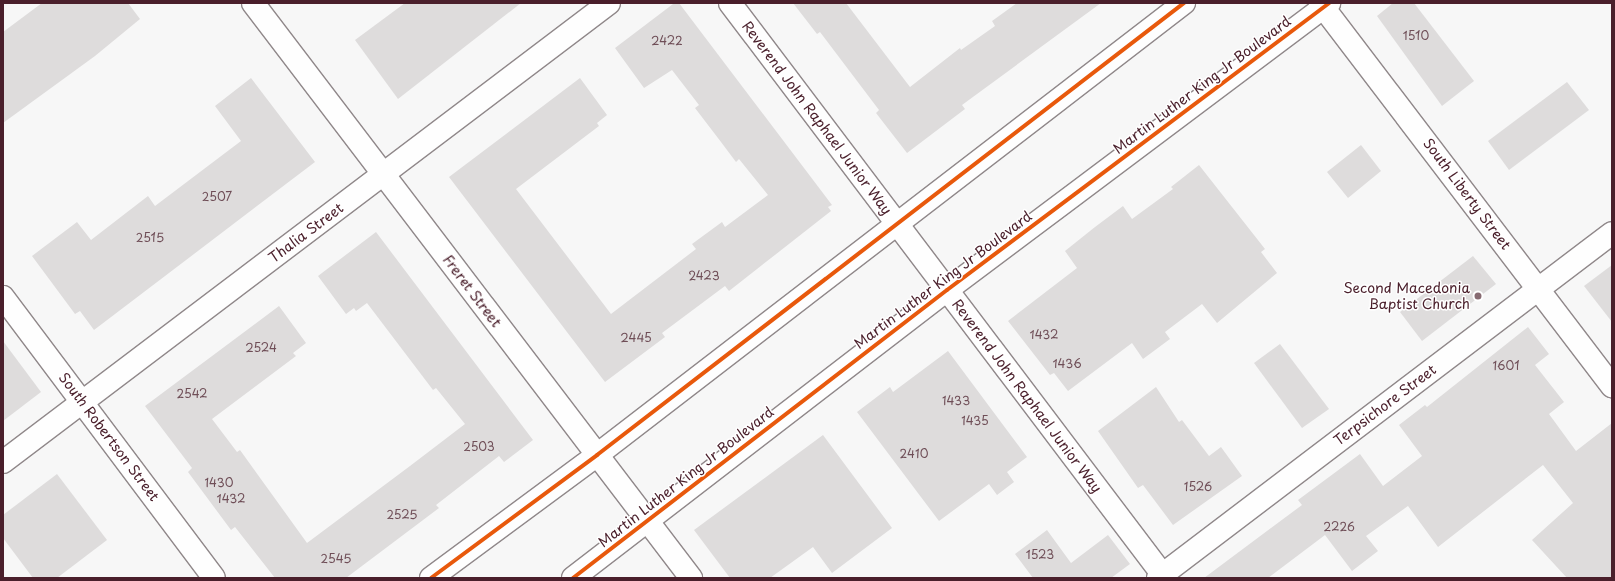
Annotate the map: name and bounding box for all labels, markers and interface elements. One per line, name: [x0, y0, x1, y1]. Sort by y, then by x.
street label: Martin Luther King Jr Boulevard: [1110, 13, 1294, 157]
street label: Reverend John Raphael Junior Way: [738, 17, 896, 219]
house number: 1510: [1403, 29, 1429, 43]
house number: 2422: [651, 34, 683, 48]
street label: South Liberty Street: [1419, 134, 1515, 254]
house number: 2507: [202, 190, 232, 204]
street label: Thalia Street: [265, 199, 347, 267]
street label: Martin Luther King Jr Boulevard: [851, 208, 1035, 352]
house number: 2515: [136, 231, 164, 245]
street label: Freret Street: [439, 251, 505, 331]
house number: 2423: [688, 269, 720, 283]
place label: Second Macedonia Baptist Church: [1344, 280, 1470, 312]
marker: Second Macedonia Baptist Church: [1473, 291, 1483, 301]
street label: Reverend John Raphael Junior Way: [948, 295, 1106, 497]
house number: 1432: [1030, 328, 1058, 342]
house number: 2445: [620, 331, 652, 345]
house number: 2524: [245, 341, 277, 355]
house number: 1436: [1052, 357, 1082, 371]
house number: 1601: [1492, 359, 1520, 373]
street label: Terpsichore Street: [1330, 361, 1440, 449]
street label: South Robertson Street: [55, 369, 163, 505]
house number: 2542: [176, 387, 208, 401]
house number: 1433: [942, 394, 970, 408]
street label: Martin Luther King Jr Boulevard: [595, 403, 777, 551]
house number: 1435: [961, 414, 989, 428]
house number: 2503: [463, 440, 495, 454]
house number: 2410: [900, 447, 928, 461]
house number: 1430: [205, 476, 233, 490]
house number: 1526: [1184, 480, 1212, 494]
house number: 1432: [217, 492, 245, 506]
house number: 2525: [386, 508, 418, 522]
house number: 2226: [1323, 520, 1355, 534]
house number: 1523: [1026, 548, 1054, 562]
house number: 2545: [321, 552, 351, 566]

